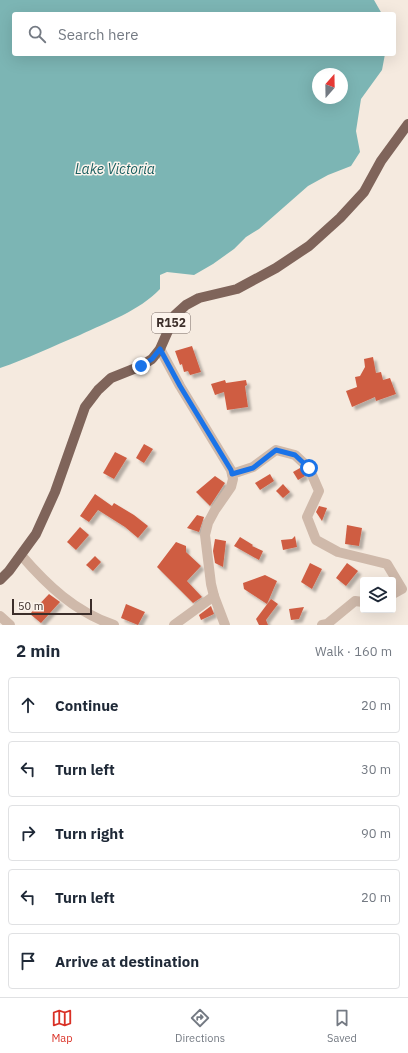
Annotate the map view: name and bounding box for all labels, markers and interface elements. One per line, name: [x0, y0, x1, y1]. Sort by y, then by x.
search box: [12, 12, 396, 56]
icon: search: [26, 23, 48, 45]
text: Search here: [58, 25, 138, 44]
north arrow: [312, 68, 348, 104]
water label: Lake Victoria: [75, 160, 155, 178]
road number: R152: [152, 313, 190, 333]
route end: [132, 357, 150, 375]
route start: [300, 459, 318, 477]
map controls: [360, 577, 396, 613]
button: layers: [360, 577, 396, 613]
scale bar: [12, 597, 92, 616]
text: 50 m: [18, 599, 43, 613]
text: 2 min: [16, 640, 60, 662]
text: Walk · 160 m: [315, 643, 392, 660]
icon: ahead: [17, 694, 39, 716]
text: Continue: [55, 696, 119, 715]
text: 20 m: [361, 697, 391, 714]
icon: left: [17, 758, 39, 780]
text: Turn left: [55, 760, 115, 779]
text: 30 m: [361, 761, 391, 778]
icon: right: [17, 822, 39, 844]
text: Turn right: [55, 824, 124, 843]
text: 90 m: [361, 825, 391, 842]
icon: left: [17, 886, 39, 908]
text: Turn left: [55, 888, 115, 907]
text: 20 m: [361, 889, 391, 906]
icon: arrive: [17, 950, 39, 972]
text: Arrive at destination: [55, 952, 199, 971]
tab: Map: [51, 1007, 73, 1045]
tab: Directions: [175, 1007, 225, 1045]
tab: Saved: [327, 1007, 357, 1045]

